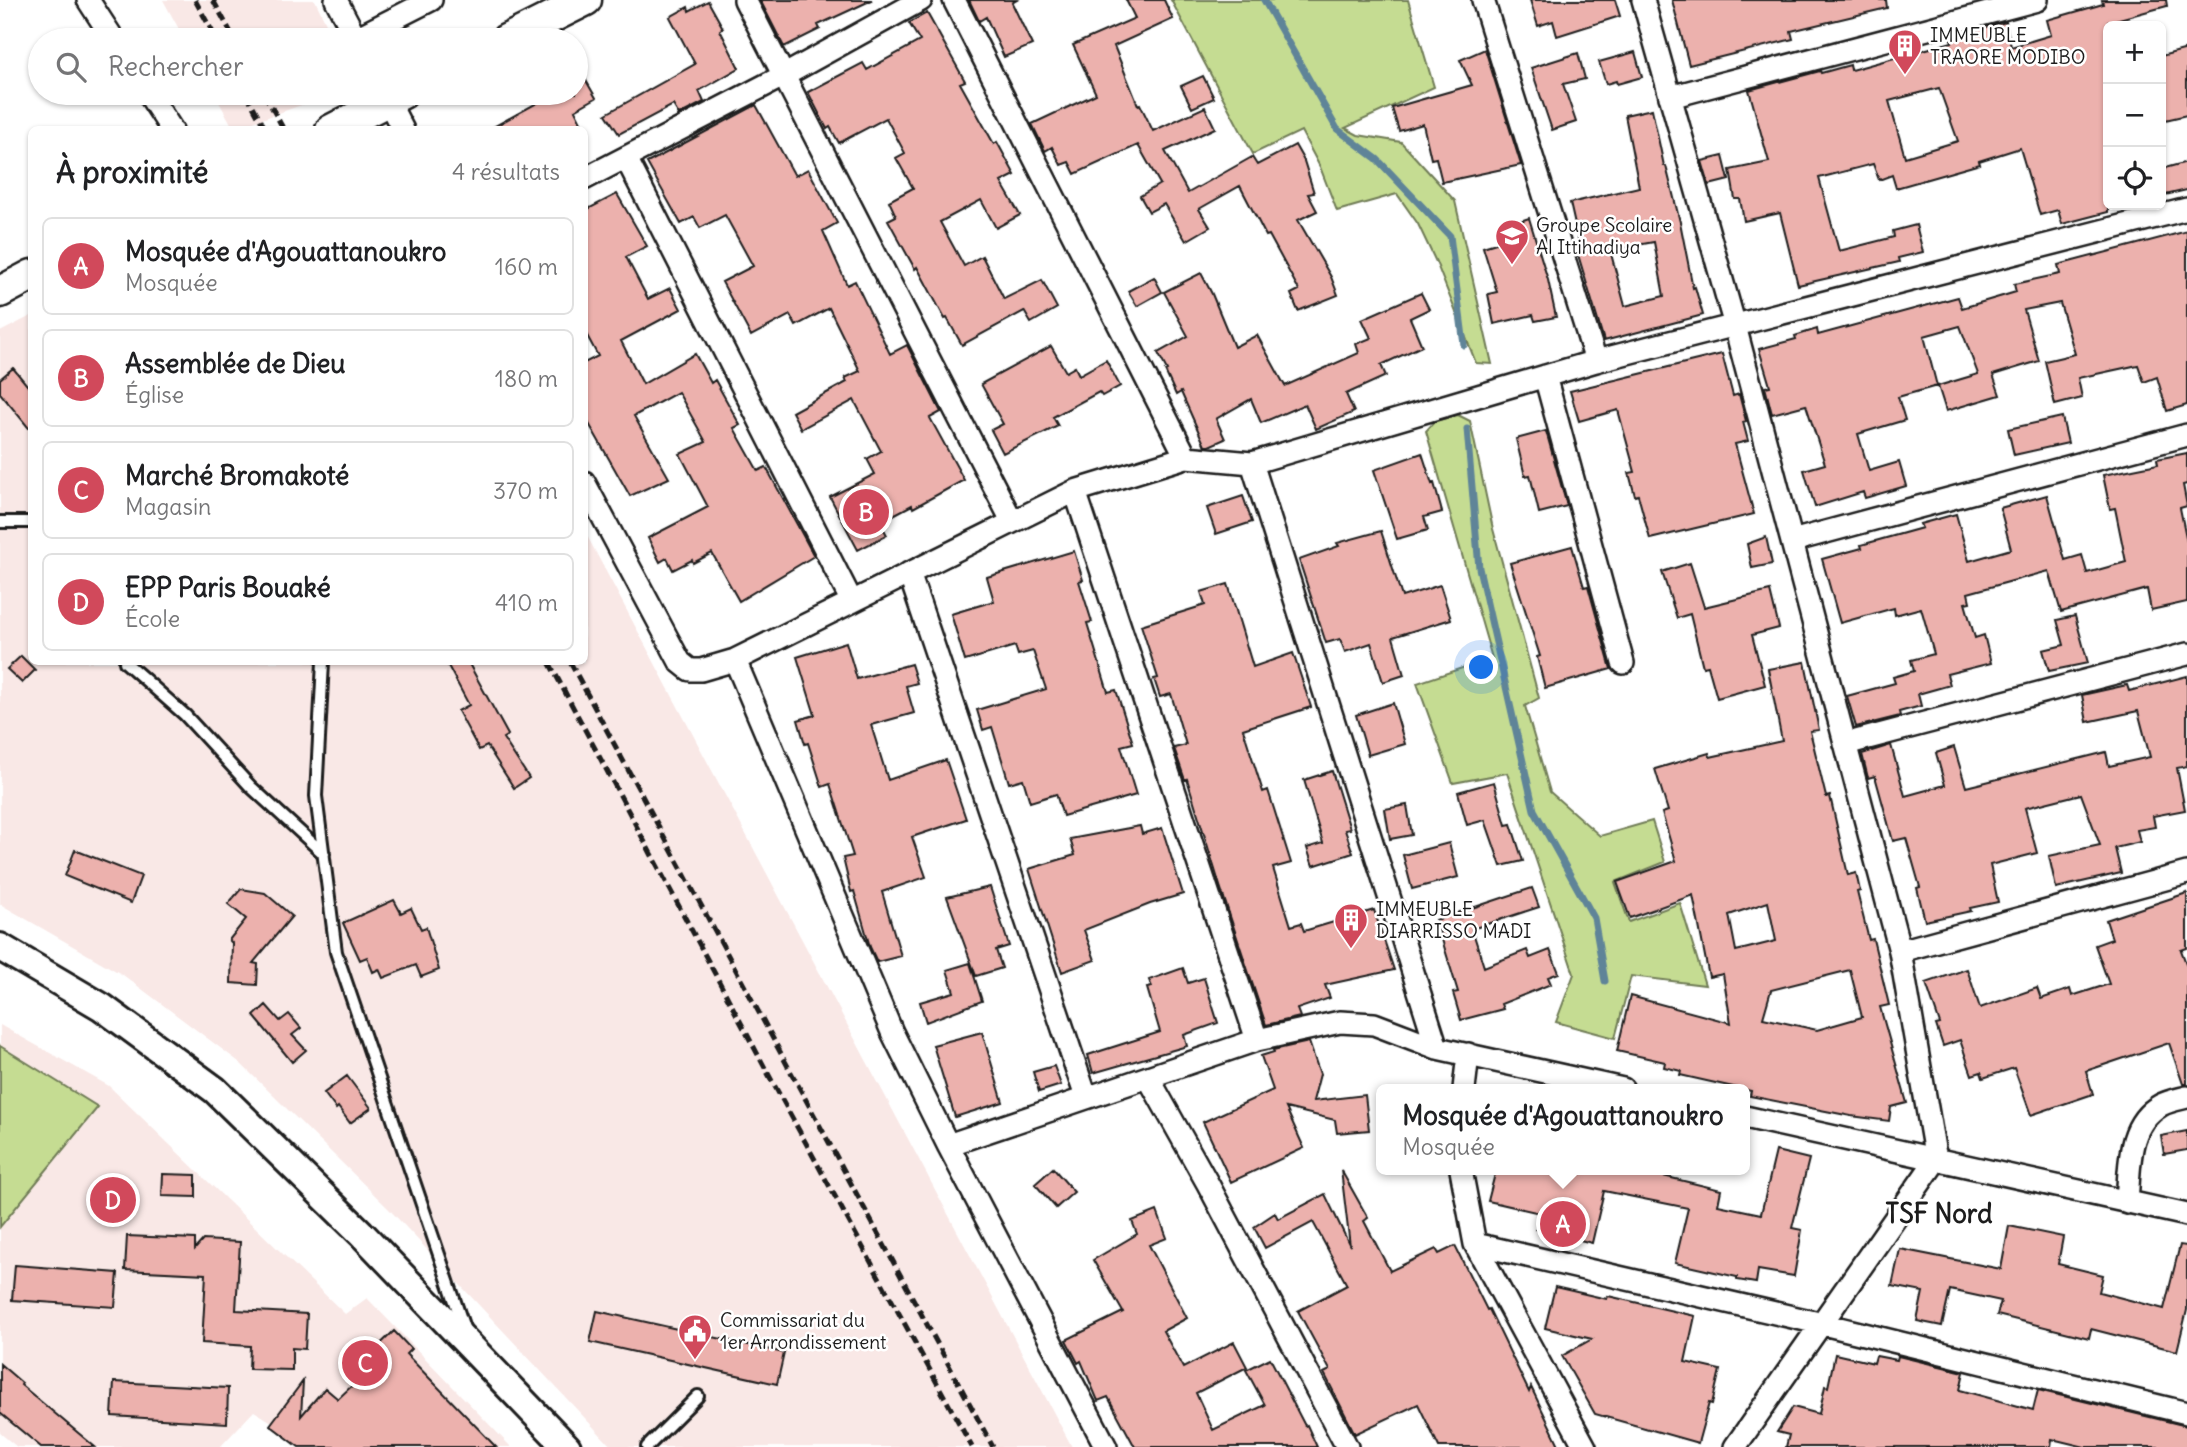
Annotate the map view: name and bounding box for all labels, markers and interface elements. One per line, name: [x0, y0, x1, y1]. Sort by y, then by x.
map controls: [2103, 21, 2166, 210]
button: +: [2103, 21, 2166, 84]
place label: IMMEUBLE TRAORE MODIBO: [1930, 23, 2085, 69]
building icon: IMMEUBLE TRAORE MODIBO: [1886, 27, 1924, 76]
search box: [28, 28, 588, 105]
icon: search: [52, 48, 90, 86]
text: Rechercher: [108, 50, 244, 83]
button: −: [2103, 84, 2166, 147]
button: locate: [2103, 147, 2166, 210]
text: À proximité: [56, 153, 208, 191]
text: 4 résultats: [452, 157, 560, 186]
place label: Groupe Scolaire Al Ittihadiya: [1536, 213, 1672, 259]
school or university icon: Groupe Scolaire Al Ittihadiya: [1493, 217, 1531, 266]
text: Mosquée d'Agouattanoukro: [125, 235, 446, 268]
text: A: [74, 252, 88, 281]
text: 160 m: [495, 252, 558, 281]
text: Mosquée: [125, 268, 218, 297]
text: Assemblée de Dieu: [125, 347, 345, 380]
text: B: [73, 364, 89, 393]
text: 180 m: [495, 364, 558, 393]
text: Église: [125, 380, 184, 409]
text: Marché Bromakoté: [125, 459, 349, 492]
text: C: [73, 476, 89, 505]
text: 370 m: [493, 476, 558, 505]
pin: B: [843, 486, 889, 538]
text: Magasin: [125, 492, 211, 521]
text: EPP Paris Bouaké: [125, 571, 331, 604]
text: D: [73, 588, 89, 617]
text: 410 m: [495, 588, 558, 617]
text: École: [125, 604, 180, 633]
your location: [1464, 650, 1498, 684]
place label: IMMEUBLE DIARRISSO MADI: [1376, 897, 1531, 943]
building icon: IMMEUBLE DIARRISSO MADI: [1332, 901, 1370, 950]
popup: [1376, 1084, 1750, 1175]
text: Mosquée d'Agouattanoukro: [1402, 1099, 1724, 1132]
text: Mosquée: [1402, 1132, 1495, 1161]
pin: D: [90, 1174, 136, 1226]
district label: TSF Nord: [1886, 1197, 1992, 1230]
pin: A: [1540, 1198, 1586, 1250]
place label: Commissariat du 1er Arrondissement: [720, 1308, 886, 1354]
public building icon: Commissariat du 1er Arrondissement: [676, 1312, 714, 1361]
pin: C: [342, 1337, 388, 1389]

